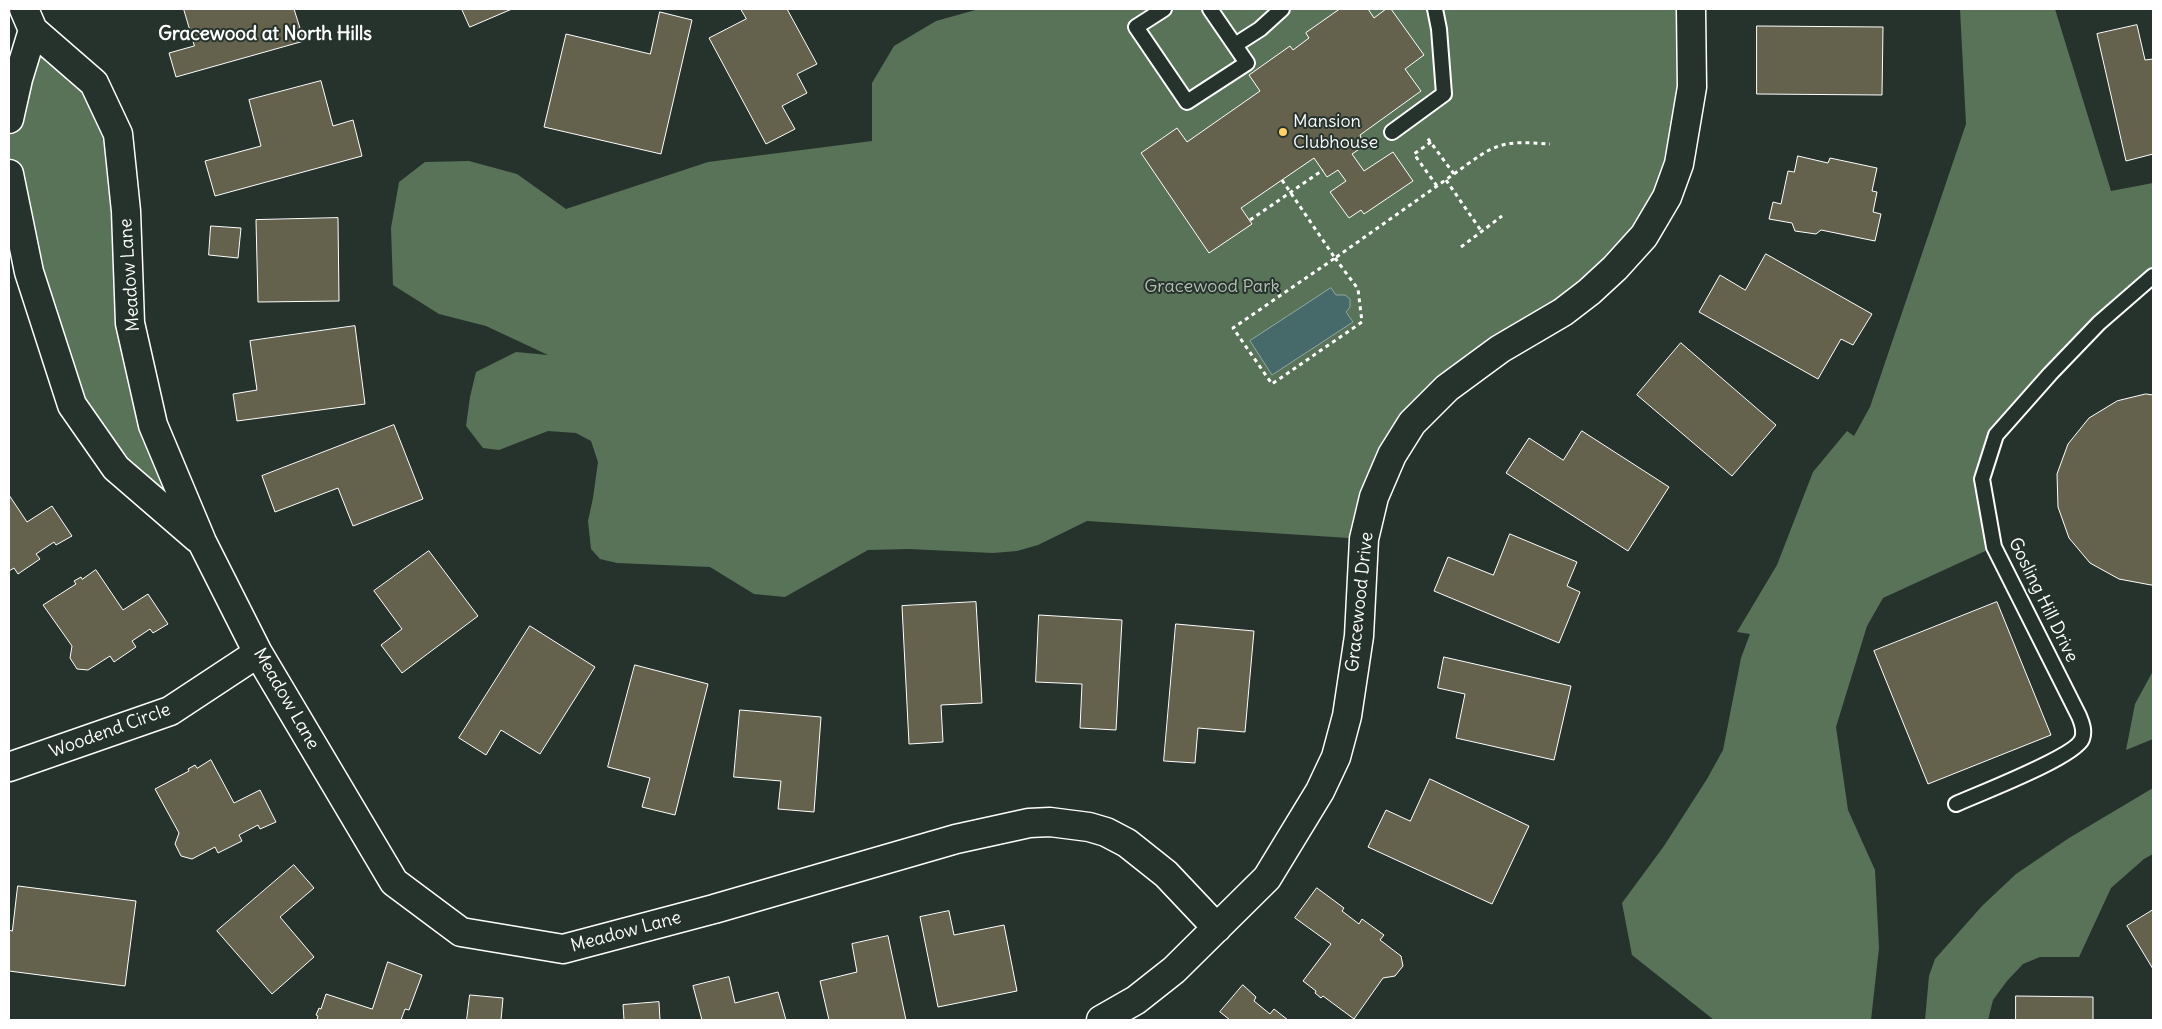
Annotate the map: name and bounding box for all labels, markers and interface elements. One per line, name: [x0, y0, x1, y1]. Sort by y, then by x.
district label: Gracewood at North Hills: [158, 24, 372, 46]
place label: Mansion Clubhouse: [1293, 111, 1378, 154]
marker: Mansion Clubhouse: [1277, 126, 1289, 138]
street label: Meadow Lane: [115, 218, 145, 332]
park label: Gracewood Park: [1144, 276, 1280, 298]
street label: Gracewood Drive: [1342, 531, 1378, 673]
street label: Gosling Hill Drive: [2003, 534, 2083, 666]
street label: Meadow Lane: [248, 644, 324, 754]
street label: Woodend Circle: [46, 699, 174, 763]
street label: Meadow Lane: [568, 907, 684, 957]

